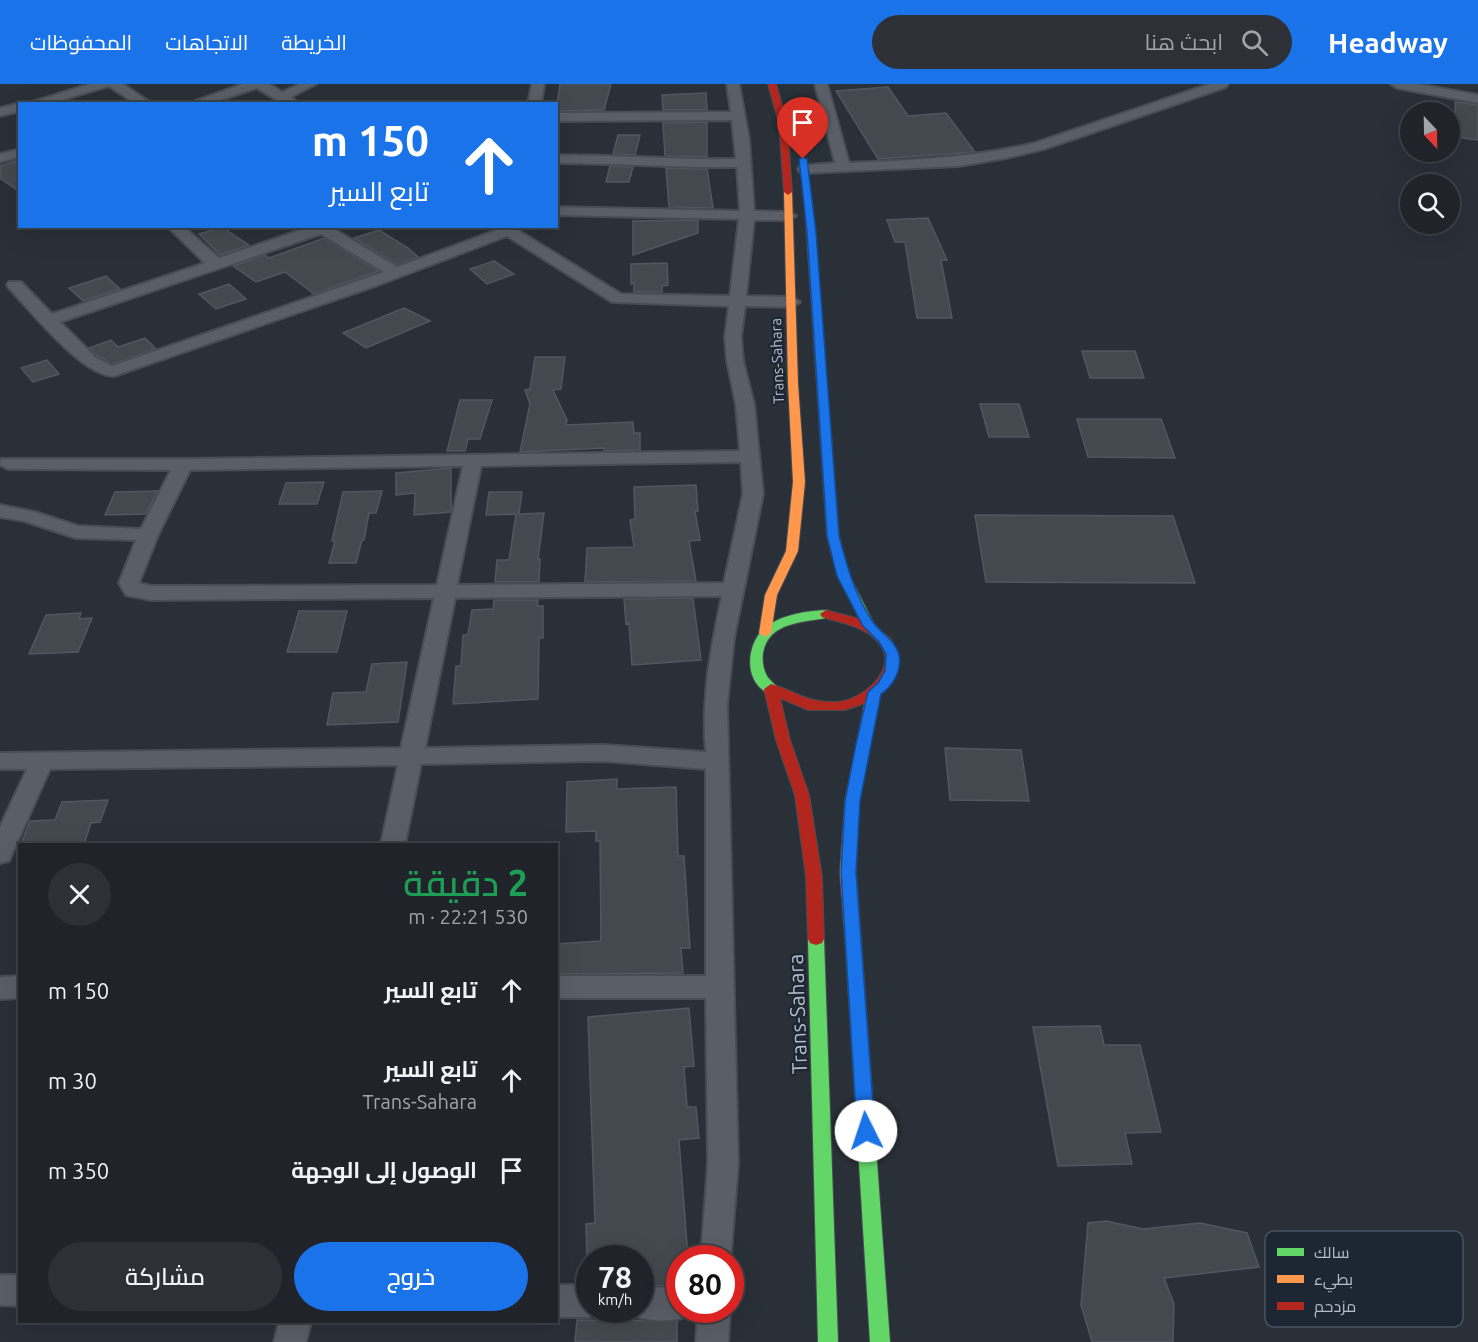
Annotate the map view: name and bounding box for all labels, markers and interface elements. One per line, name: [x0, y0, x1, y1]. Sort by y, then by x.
search box: [872, 15, 1292, 69]
icon: search: [1238, 26, 1271, 59]
text: Headway: [1328, 27, 1448, 58]
text: ابحث هنا: [1145, 29, 1223, 54]
text: المحفوظات: [30, 30, 132, 54]
text: الاتجاهات: [165, 30, 248, 54]
text: الخريطة: [281, 30, 347, 54]
pin: [777, 97, 828, 159]
north arrow: [1400, 102, 1460, 162]
map controls: [1400, 102, 1460, 234]
icon: arrive: [786, 106, 819, 139]
text: 150 m: [312, 117, 429, 164]
icon: ahead: [450, 126, 528, 204]
button: search: [1400, 174, 1460, 234]
text: تابع السير: [329, 176, 429, 206]
street label: Trans-Sahara: [767, 318, 787, 404]
text: 2 دقيقة: [403, 862, 528, 903]
button: close: [48, 863, 111, 926]
text: 530 m · 22:21: [408, 905, 528, 928]
street label: Trans-Sahara: [783, 954, 811, 1074]
icon: ahead: [495, 974, 528, 1007]
text: تابع السير: [384, 977, 477, 1002]
text: 150 m: [48, 978, 109, 1003]
text: تابع السير: [384, 1056, 477, 1081]
icon: ahead: [495, 1064, 528, 1097]
text: 30 m: [48, 1068, 97, 1093]
text: Trans-Sahara: [363, 1090, 477, 1113]
position arrow: [834, 1099, 898, 1163]
icon: arrive: [495, 1154, 528, 1187]
text: الوصول إلى الوجهة: [291, 1157, 477, 1182]
text: 350 m: [48, 1158, 109, 1183]
legend: [1265, 1231, 1463, 1327]
button: مشاركة: [48, 1242, 282, 1311]
button: خروج: [294, 1242, 528, 1311]
text: سالك: [1314, 1243, 1349, 1261]
speed limit sign: 80: [666, 1245, 744, 1323]
text: 78: [598, 1260, 632, 1294]
text: بطيء: [1314, 1270, 1353, 1293]
text: km/h: [598, 1291, 632, 1308]
text: مزدحم: [1314, 1297, 1356, 1318]

